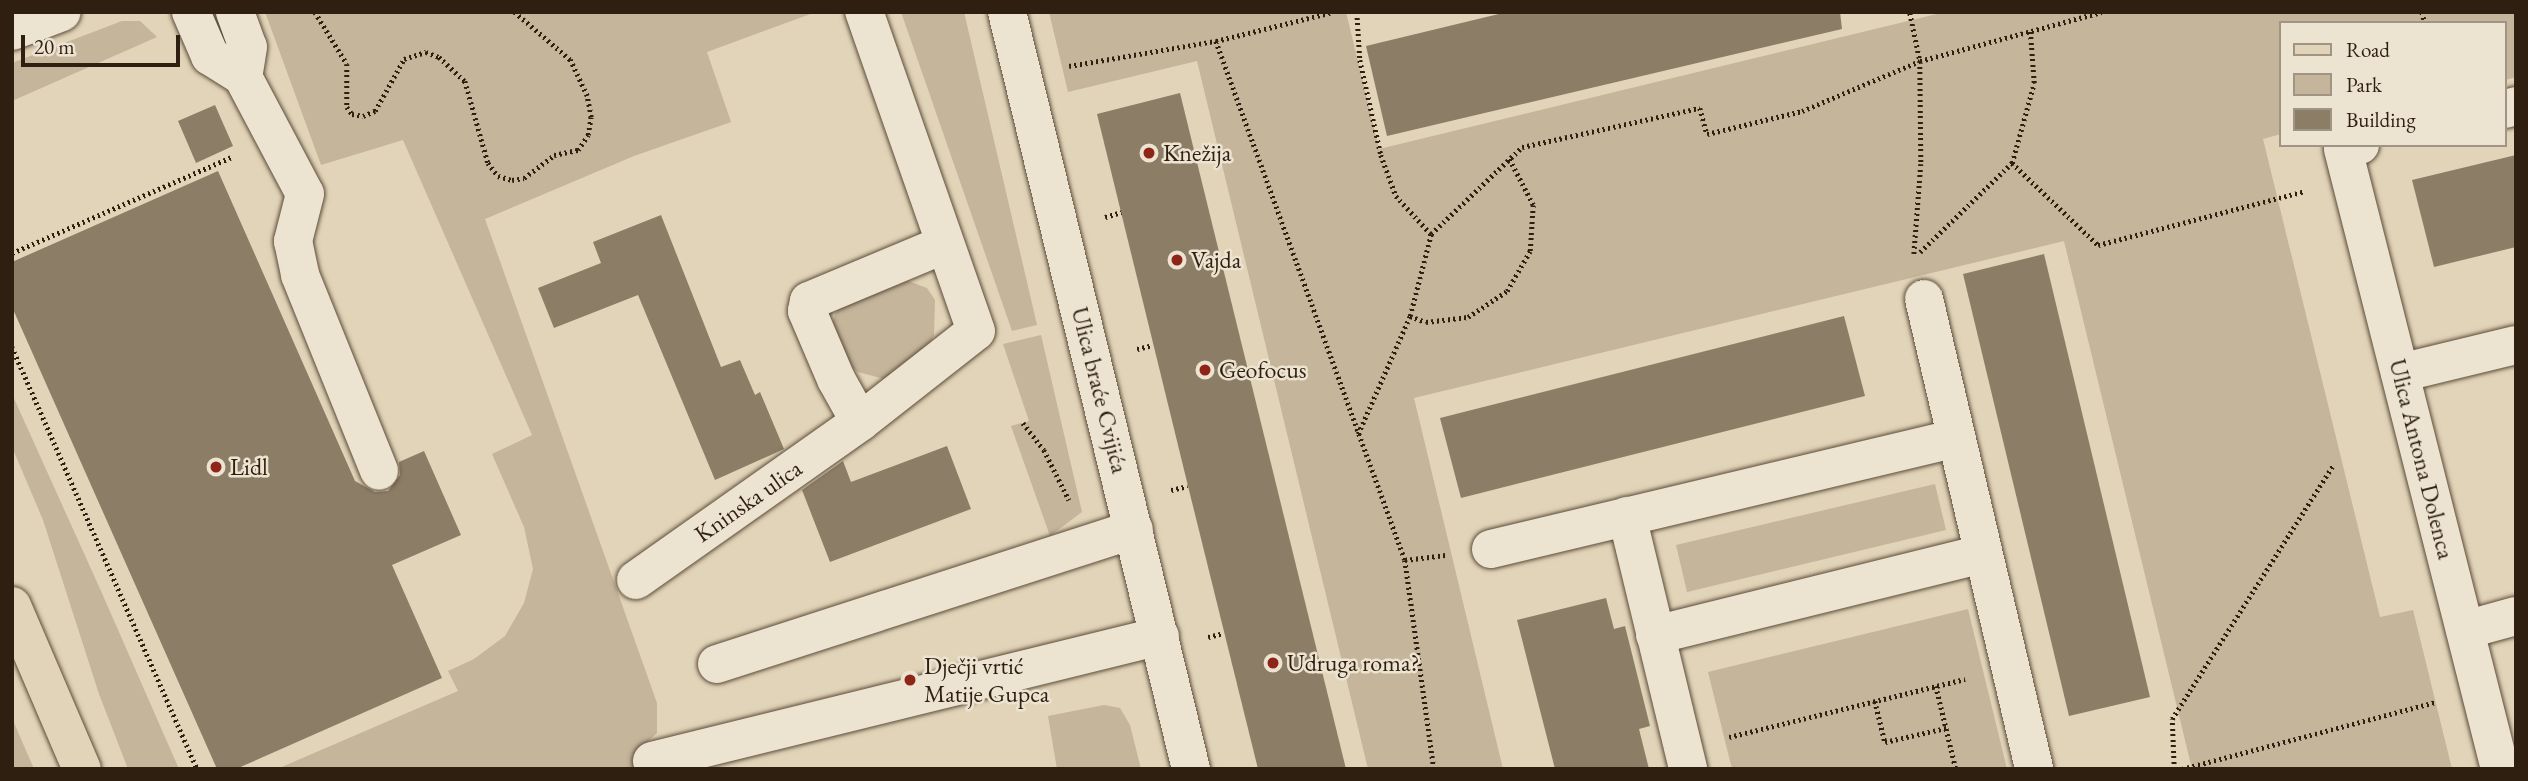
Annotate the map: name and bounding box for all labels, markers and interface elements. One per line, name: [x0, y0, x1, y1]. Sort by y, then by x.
scale bar: [24, 21, 184, 65]
legend: [2280, 21, 2507, 147]
text: 20 m: [34, 33, 75, 60]
text: Road: [2346, 36, 2390, 63]
text: Park: [2346, 71, 2382, 98]
text: Building: [2346, 106, 2416, 133]
place label: Knežija: [1163, 139, 1231, 167]
marker: Knežija: [1141, 145, 1157, 161]
place label: Vajda: [1191, 246, 1241, 274]
marker: Vajda: [1169, 252, 1185, 268]
street label: Ulica braće Cvijića: [1065, 304, 1135, 476]
place label: Geofocus: [1219, 356, 1307, 384]
street label: Ulica Antona Dolenca: [2383, 356, 2461, 562]
marker: Geofocus: [1197, 362, 1213, 378]
place label: Lidl: [230, 453, 268, 481]
street label: Kninska ulica: [689, 454, 807, 548]
marker: Lidl: [208, 459, 224, 475]
place label: Udruga roma?: [1287, 649, 1420, 677]
place label: Dječji vrtić Matije Gupca: [924, 652, 1049, 708]
marker: Udruga roma?: [1265, 655, 1281, 671]
marker: Dječji vrtić Matije Gupca: [902, 672, 918, 688]

